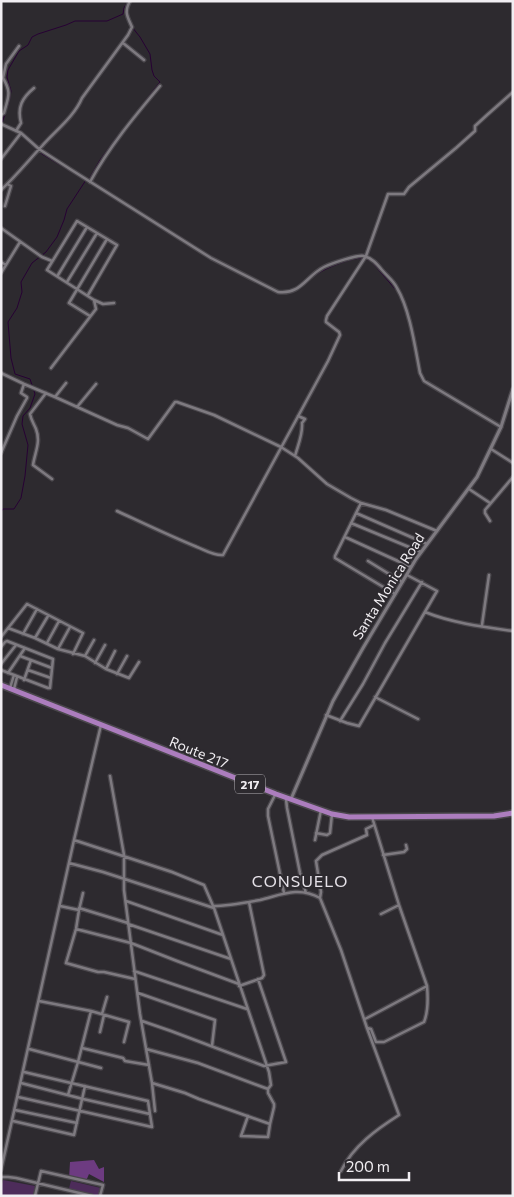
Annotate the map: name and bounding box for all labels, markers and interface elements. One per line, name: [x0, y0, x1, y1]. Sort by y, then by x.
street label: Santa Monica Road: [348, 530, 428, 642]
street label: Route 217: [167, 733, 231, 771]
road number: 217: [235, 774, 265, 794]
district label: CONSUELO: [252, 871, 348, 890]
scale bar: [339, 1150, 409, 1182]
text: 200 m: [346, 1157, 390, 1175]

